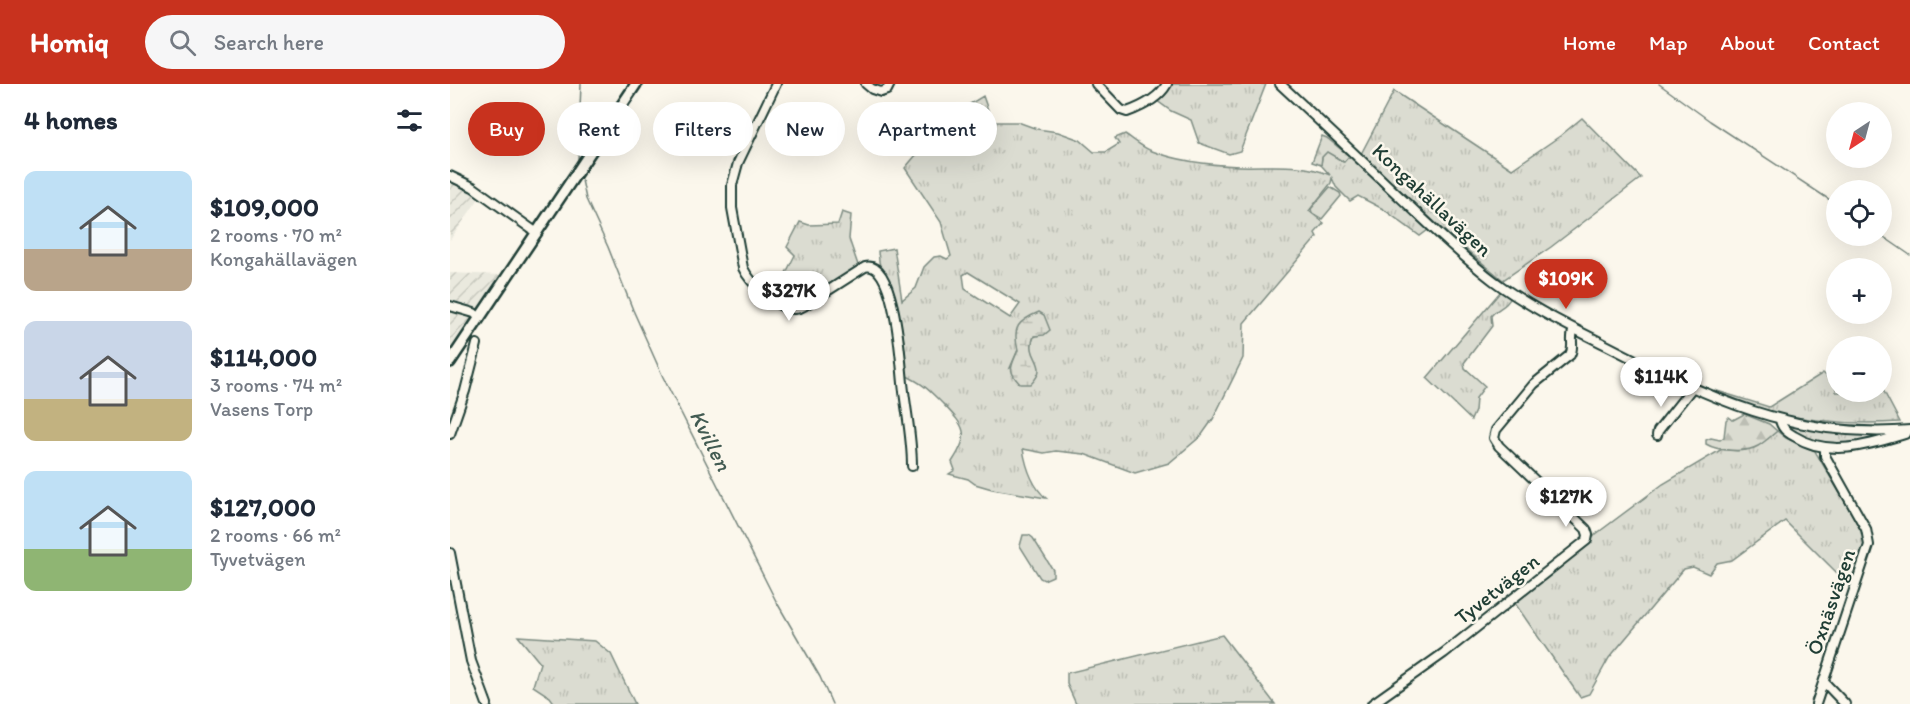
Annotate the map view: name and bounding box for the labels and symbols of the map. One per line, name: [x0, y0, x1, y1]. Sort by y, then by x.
north arrow: [1826, 102, 1892, 168]
street label: Kongahällavägen: [1367, 138, 1497, 261]
pin: $109K: [1524, 259, 1608, 310]
pin: $327K: [747, 271, 831, 322]
pin: $114K: [1619, 357, 1703, 408]
water label: Kvillen: [684, 405, 738, 476]
pin: $127K: [1524, 477, 1608, 528]
street label: Öxnäsvägen: [1801, 546, 1860, 658]
street label: Tyvetvägen: [1449, 548, 1544, 629]

